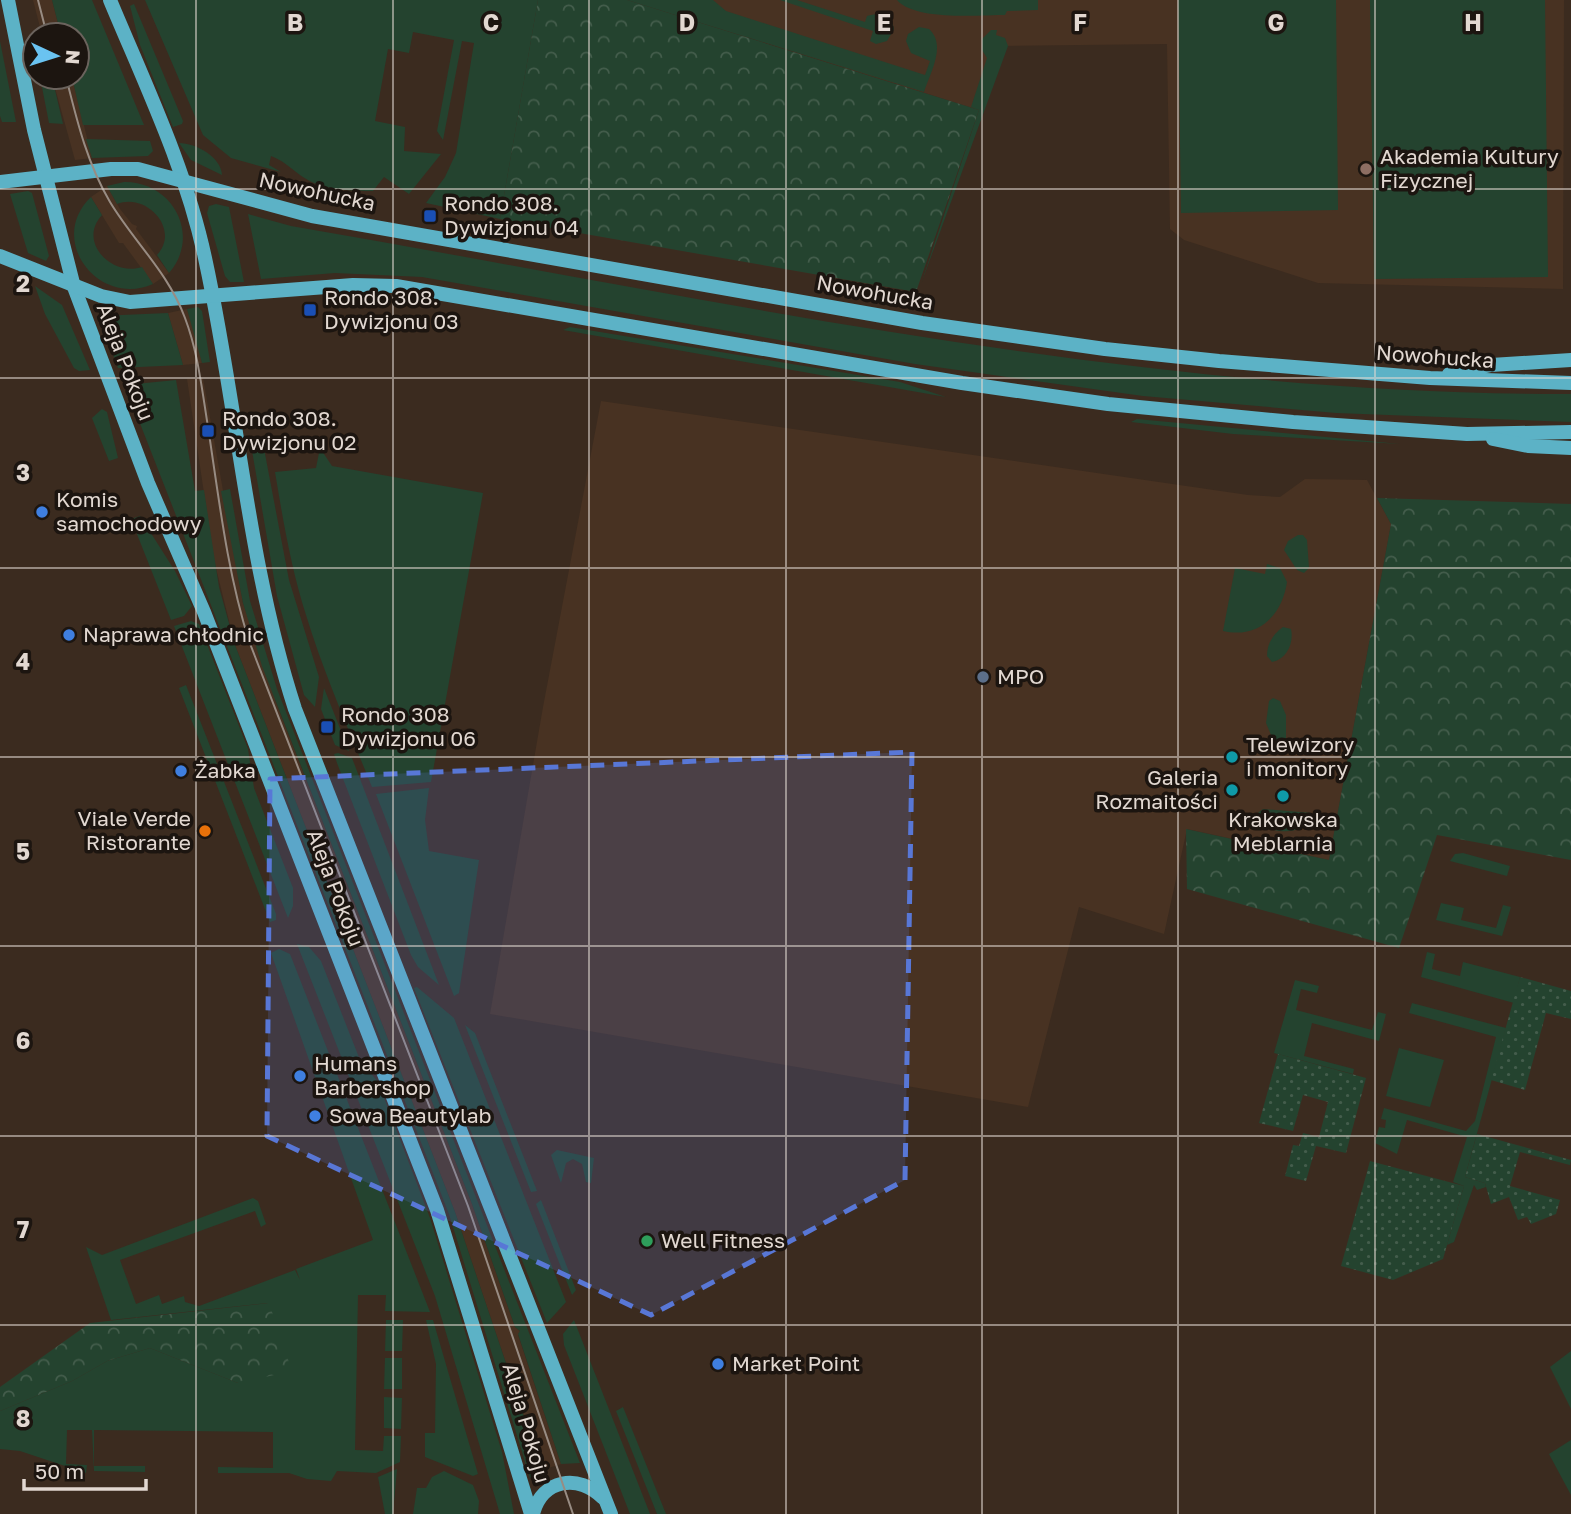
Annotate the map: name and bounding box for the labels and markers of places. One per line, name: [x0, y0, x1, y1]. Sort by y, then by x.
place label: Akademia Kultury Fizycznej: [1380, 143, 1559, 193]
marker: Akademia Kultury Fizycznej: [1358, 161, 1374, 177]
place label: Rondo 308. Dywizjonu 04: [444, 190, 579, 240]
marker: Rondo 308. Dywizjonu 04: [422, 208, 438, 224]
place label: Rondo 308. Dywizjonu 03: [324, 284, 459, 334]
marker: Rondo 308. Dywizjonu 03: [302, 302, 318, 318]
place label: Rondo 308. Dywizjonu 02: [222, 405, 357, 455]
marker: Rondo 308. Dywizjonu 02: [200, 423, 216, 439]
place label: Komis samochodowy: [56, 486, 202, 536]
marker: Komis samochodowy: [34, 504, 50, 520]
place label: Naprawa chłodnic: [83, 621, 264, 647]
marker: Naprawa chłodnic: [61, 627, 77, 643]
place label: MPO: [997, 663, 1044, 689]
marker: MPO: [975, 669, 991, 685]
place label: Rondo 308 Dywizjonu 06: [341, 701, 476, 751]
marker: Rondo 308 Dywizjonu 06: [319, 719, 335, 735]
place label: Telewizory i monitory: [1246, 731, 1355, 781]
marker: Telewizory i monitory: [1224, 749, 1240, 765]
place label: Żabka: [195, 757, 256, 783]
marker: Żabka: [173, 763, 189, 779]
place label: Galeria Rozmaitości: [1095, 764, 1218, 814]
marker: Galeria Rozmaitości: [1224, 782, 1240, 798]
marker: Krakowska Meblarnia: [1275, 788, 1291, 804]
place label: Viale Verde Ristorante: [77, 805, 191, 855]
place label: Krakowska Meblarnia: [1228, 806, 1338, 856]
marker: Viale Verde Ristorante: [197, 823, 213, 839]
place label: Humans Barbershop: [314, 1050, 431, 1100]
marker: Humans Barbershop: [292, 1068, 308, 1084]
place label: Sowa Beautylab: [329, 1102, 491, 1128]
marker: Sowa Beautylab: [307, 1108, 323, 1124]
place label: Well Fitness: [661, 1227, 785, 1253]
marker: Well Fitness: [639, 1233, 655, 1249]
place label: Market Point: [732, 1350, 860, 1376]
marker: Market Point: [710, 1356, 726, 1372]

